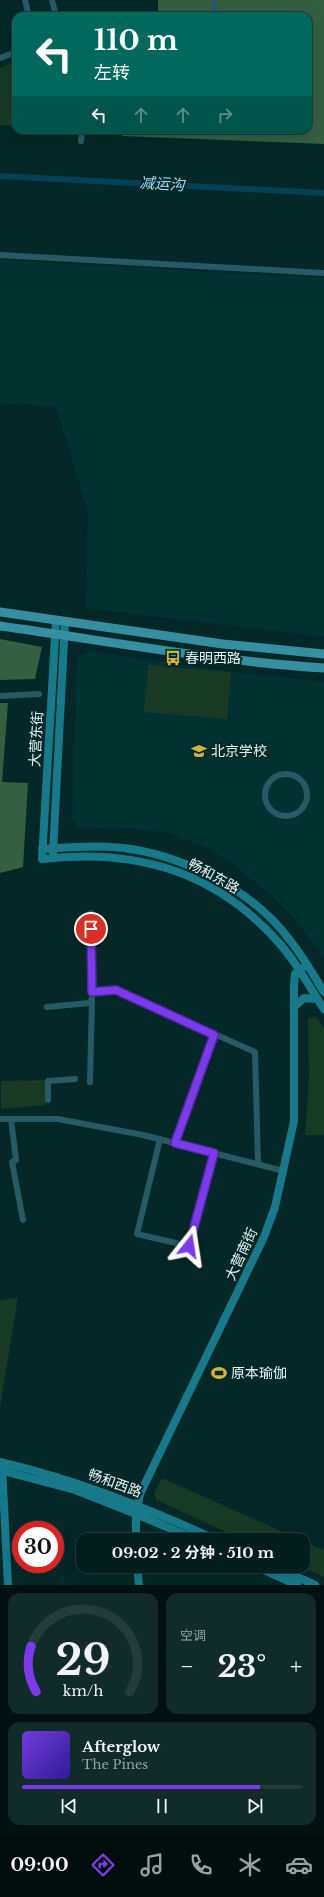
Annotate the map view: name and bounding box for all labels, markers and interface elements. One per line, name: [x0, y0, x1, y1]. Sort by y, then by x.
text: 110 m: [94, 23, 178, 58]
icon: left: [28, 28, 80, 80]
text: 左转: [94, 62, 130, 84]
icon: left: [88, 104, 110, 126]
icon: ahead: [130, 104, 152, 126]
icon: ahead: [172, 104, 194, 126]
icon: right: [214, 104, 236, 126]
water label: 减运沟: [139, 173, 187, 194]
bus stop icon: 春明西路: [164, 649, 182, 667]
place label: 春明西路: [185, 649, 241, 667]
street label: 大营东街: [26, 711, 46, 767]
school or university icon: 北京学校: [190, 742, 208, 760]
place label: 北京学校: [211, 742, 267, 760]
street label: 畅和东路: [185, 855, 243, 897]
pin: [74, 912, 108, 946]
icon: arrive: [80, 918, 102, 940]
position arrow: [168, 1225, 210, 1267]
street label: 大营南街: [221, 1225, 261, 1283]
sports icon: 原本瑜伽: [210, 1364, 228, 1382]
place label: 原本瑜伽: [231, 1364, 287, 1382]
street label: 畅和西路: [86, 1465, 144, 1501]
speed limit sign: 30: [12, 1521, 64, 1573]
text: 09:02 · 2 分钟 · 510 m: [112, 1543, 274, 1562]
text: 空调: [180, 1627, 206, 1644]
text: 29: [55, 1634, 111, 1685]
text: 23°: [218, 1648, 266, 1685]
text: −: [180, 1653, 194, 1680]
text: +: [290, 1653, 302, 1680]
text: km/h: [63, 1681, 103, 1699]
text: Afterglow: [82, 1737, 160, 1756]
text: The Pines: [82, 1756, 148, 1773]
icon: previous: [58, 1795, 80, 1817]
icon: pause: [151, 1795, 173, 1817]
icon: next: [244, 1795, 266, 1817]
icon: directions: [89, 1851, 117, 1879]
icon: music: [138, 1851, 166, 1879]
icon: phone: [187, 1851, 215, 1879]
icon: climate: [236, 1851, 264, 1879]
icon: car: [285, 1851, 313, 1879]
text: 09:00: [10, 1854, 69, 1876]

